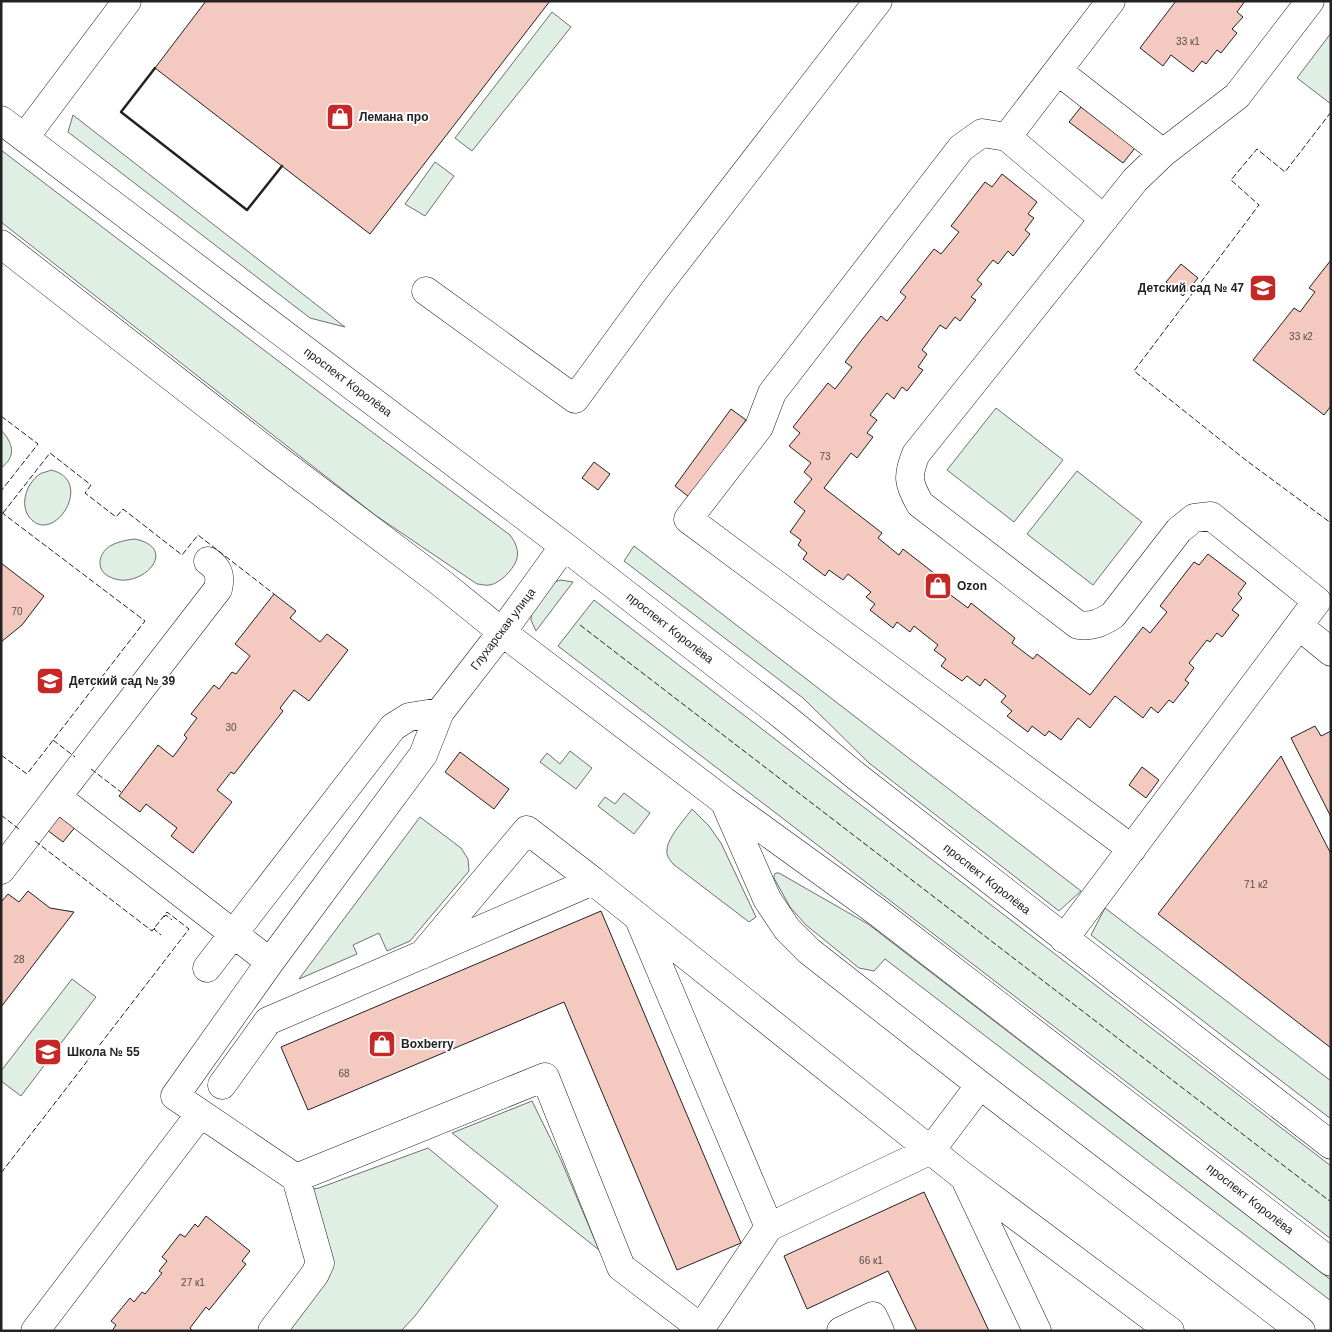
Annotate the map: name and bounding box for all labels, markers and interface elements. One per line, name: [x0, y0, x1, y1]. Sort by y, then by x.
house number: 33 к1: [1176, 36, 1200, 47]
shop icon: Лемана про: [325, 102, 355, 132]
place label: Лемана про: [359, 110, 429, 124]
school or university icon: Детский сад № 47: [1248, 273, 1278, 303]
place label: Детский сад № 47: [1138, 281, 1244, 295]
house number: 33 к2: [1289, 331, 1313, 342]
street label: проспект Королёва: [301, 344, 395, 420]
house number: 73: [819, 451, 831, 462]
shop icon: Ozon: [923, 571, 953, 601]
place label: Ozon: [957, 579, 987, 593]
street label: Глухарская улица: [468, 585, 539, 673]
street label: проспект Королёва: [624, 590, 717, 667]
house number: 70: [11, 606, 23, 617]
school or university icon: Детский сад № 39: [35, 666, 65, 696]
place label: Детский сад № 39: [69, 674, 176, 688]
house number: 30: [225, 722, 237, 733]
street label: проспект Королёва: [941, 841, 1034, 918]
house number: 71 к2: [1244, 879, 1268, 890]
house number: 28: [13, 954, 25, 965]
shop icon: Boxberry: [367, 1029, 397, 1059]
school or university icon: Школа № 55: [33, 1037, 63, 1067]
place label: Boxberry: [401, 1037, 454, 1051]
place label: Школа № 55: [67, 1045, 140, 1059]
house number: 68: [338, 1068, 350, 1079]
street label: проспект Королёва: [1204, 1161, 1297, 1238]
house number: 66 к1: [859, 1255, 883, 1266]
house number: 27 к1: [181, 1277, 205, 1288]

